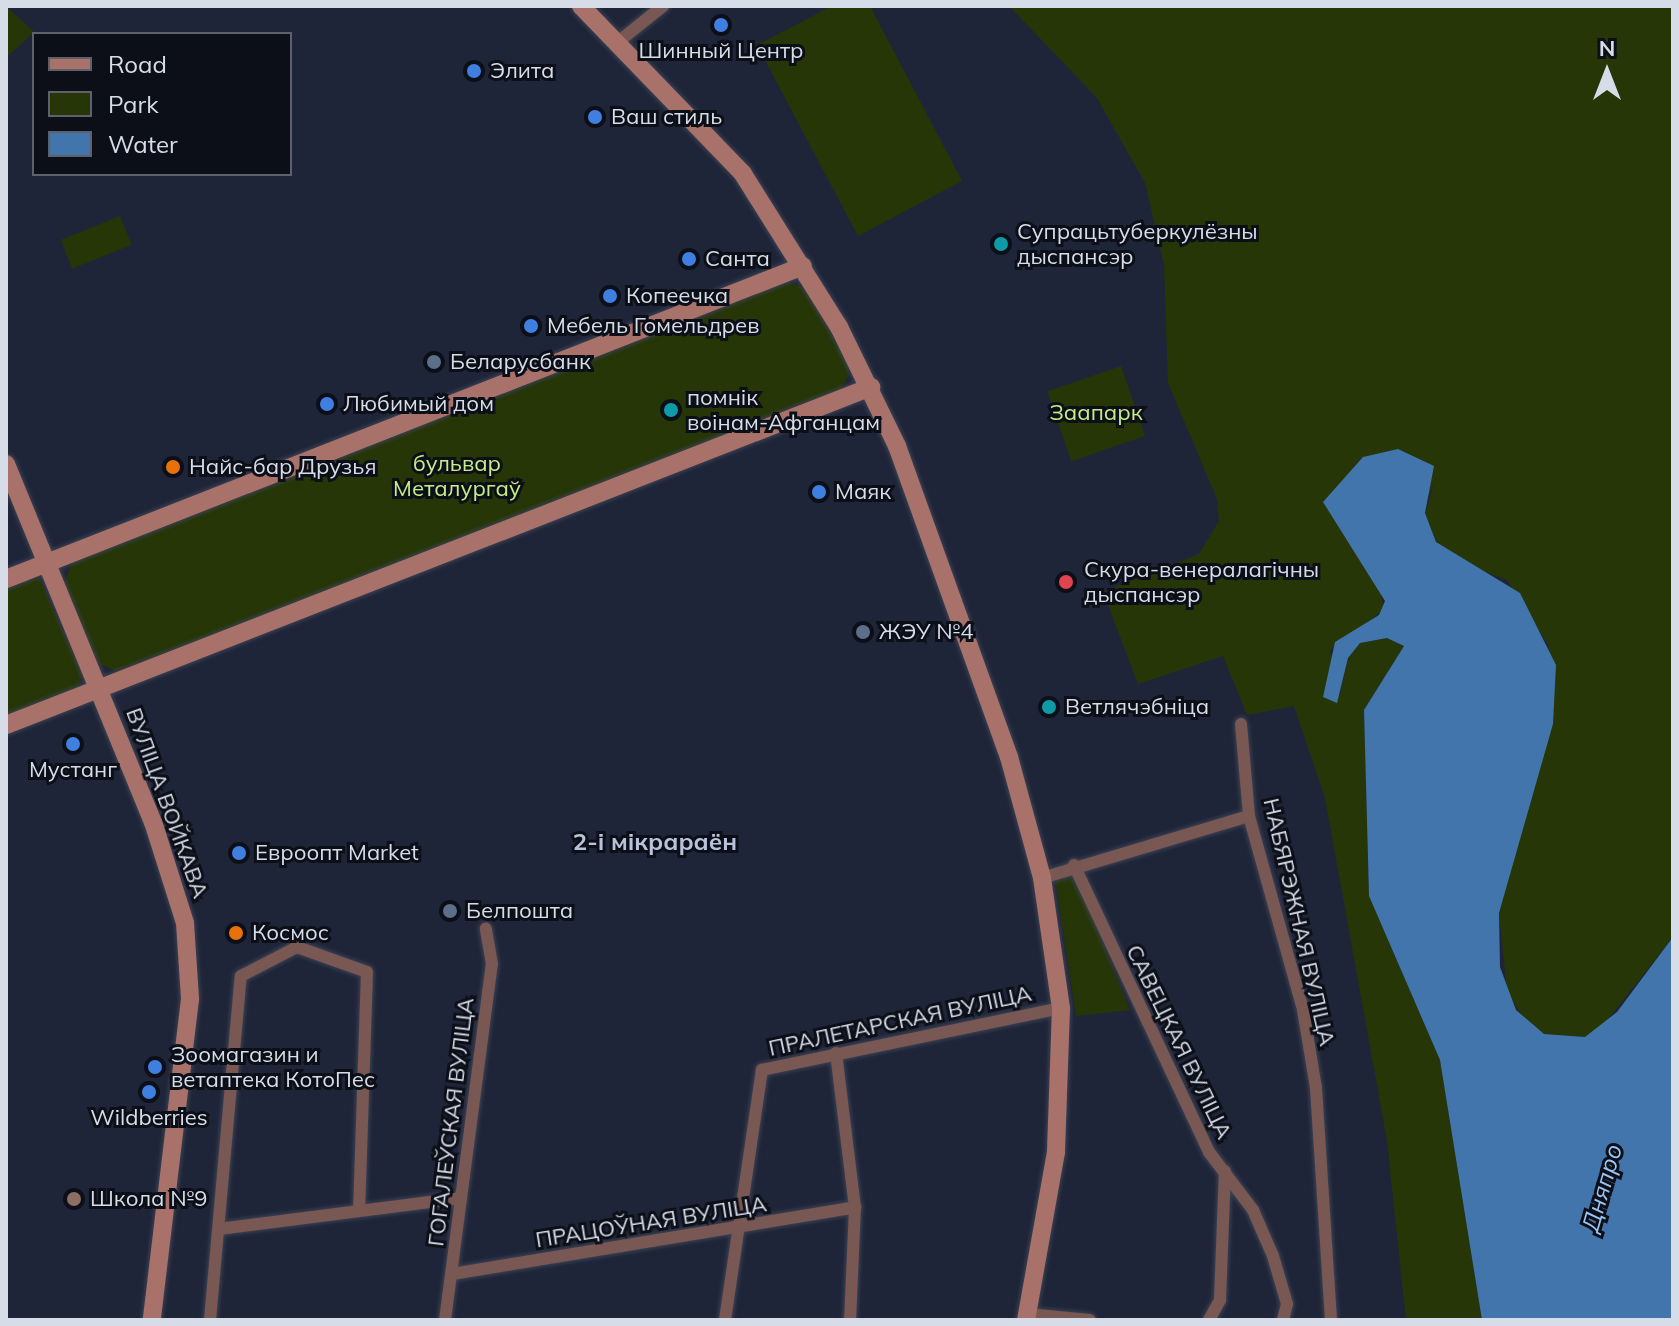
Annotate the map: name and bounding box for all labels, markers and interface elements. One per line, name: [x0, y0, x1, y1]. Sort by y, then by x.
marker: Шинный Центр: [712, 16, 730, 34]
legend: [32, 32, 292, 176]
north arrow: [1567, 32, 1647, 112]
text: N: [1599, 34, 1615, 62]
place label: Шинный Центр: [639, 38, 803, 64]
text: Road: [108, 49, 167, 79]
place label: Элита: [490, 58, 554, 84]
marker: Элита: [465, 62, 483, 80]
text: Park: [108, 89, 159, 119]
place label: Ваш стиль: [611, 104, 722, 130]
marker: Ваш стиль: [586, 108, 604, 126]
text: Water: [108, 129, 178, 159]
place label: Супрацьтуберкулёзны дыспансэр: [1017, 218, 1258, 270]
marker: Супрацьтуберкулёзны дыспансэр: [992, 235, 1010, 253]
place label: Санта: [705, 246, 770, 272]
marker: Санта: [680, 250, 698, 268]
place label: Копеечка: [626, 283, 728, 309]
marker: Копеечка: [601, 287, 619, 305]
place label: Мебель Гомельдрев: [547, 313, 759, 339]
marker: Мебель Гомельдрев: [522, 317, 540, 335]
place label: Беларусбанк: [450, 349, 591, 375]
marker: Беларусбанк: [425, 353, 443, 371]
place label: помнік воінам-Афганцам: [687, 384, 880, 436]
place label: Любимый дом: [343, 391, 494, 417]
marker: Любимый дом: [318, 395, 336, 413]
park label: Заапарк: [1050, 400, 1142, 426]
marker: помнік воінам-Афганцам: [662, 401, 680, 419]
park label: бульвар Металургаў: [393, 450, 521, 502]
place label: Найс-бар Друзья: [189, 454, 377, 480]
marker: Найс-бар Друзья: [164, 458, 182, 476]
place label: Маяк: [835, 479, 891, 505]
marker: Маяк: [810, 483, 828, 501]
place label: Скура-венералагічны дыспансэр: [1084, 556, 1319, 608]
marker: Скура-венералагічны дыспансэр: [1055, 571, 1077, 593]
place label: ЖЭУ №4: [879, 619, 973, 645]
marker: ЖЭУ №4: [854, 623, 872, 641]
place label: Ветлячэбніца: [1065, 694, 1209, 720]
marker: Ветлячэбніца: [1040, 698, 1058, 716]
street label: ВУЛІЦА ВОЙКАВА: [120, 704, 214, 902]
marker: Мустанг: [64, 735, 82, 753]
place label: Мустанг: [29, 757, 117, 783]
street label: НАБЯРЭЖНАЯ ВУЛІЦА: [1258, 796, 1340, 1048]
district label: 2-і мікрараён: [573, 828, 737, 856]
place label: Евроопт Market: [255, 840, 419, 866]
marker: Евроопт Market: [230, 844, 248, 862]
place label: Белпошта: [466, 898, 573, 924]
marker: Белпошта: [441, 902, 459, 920]
place label: Космос: [252, 920, 329, 946]
marker: Космос: [227, 924, 245, 942]
street label: САВЕЦКАЯ ВУЛІЦА: [1121, 941, 1237, 1143]
street label: ПРАЛЕТАРСКАЯ ВУЛІЦА: [766, 980, 1034, 1062]
street label: ГОГАЛЕЎСКАЯ ВУЛІЦА: [423, 996, 479, 1248]
place label: Зоомагазин и ветаптека КотоПес: [171, 1041, 375, 1092]
marker: Зоомагазин и ветаптека КотоПес: [146, 1058, 164, 1076]
marker: Wildberries: [140, 1083, 158, 1101]
place label: Wildberries: [90, 1105, 208, 1131]
water label: Дняпро: [1576, 1141, 1628, 1235]
place label: Школа №9: [90, 1186, 207, 1212]
marker: Школа №9: [65, 1190, 83, 1208]
street label: ПРАЦОЎНАЯ ВУЛІЦА: [534, 1191, 768, 1253]

